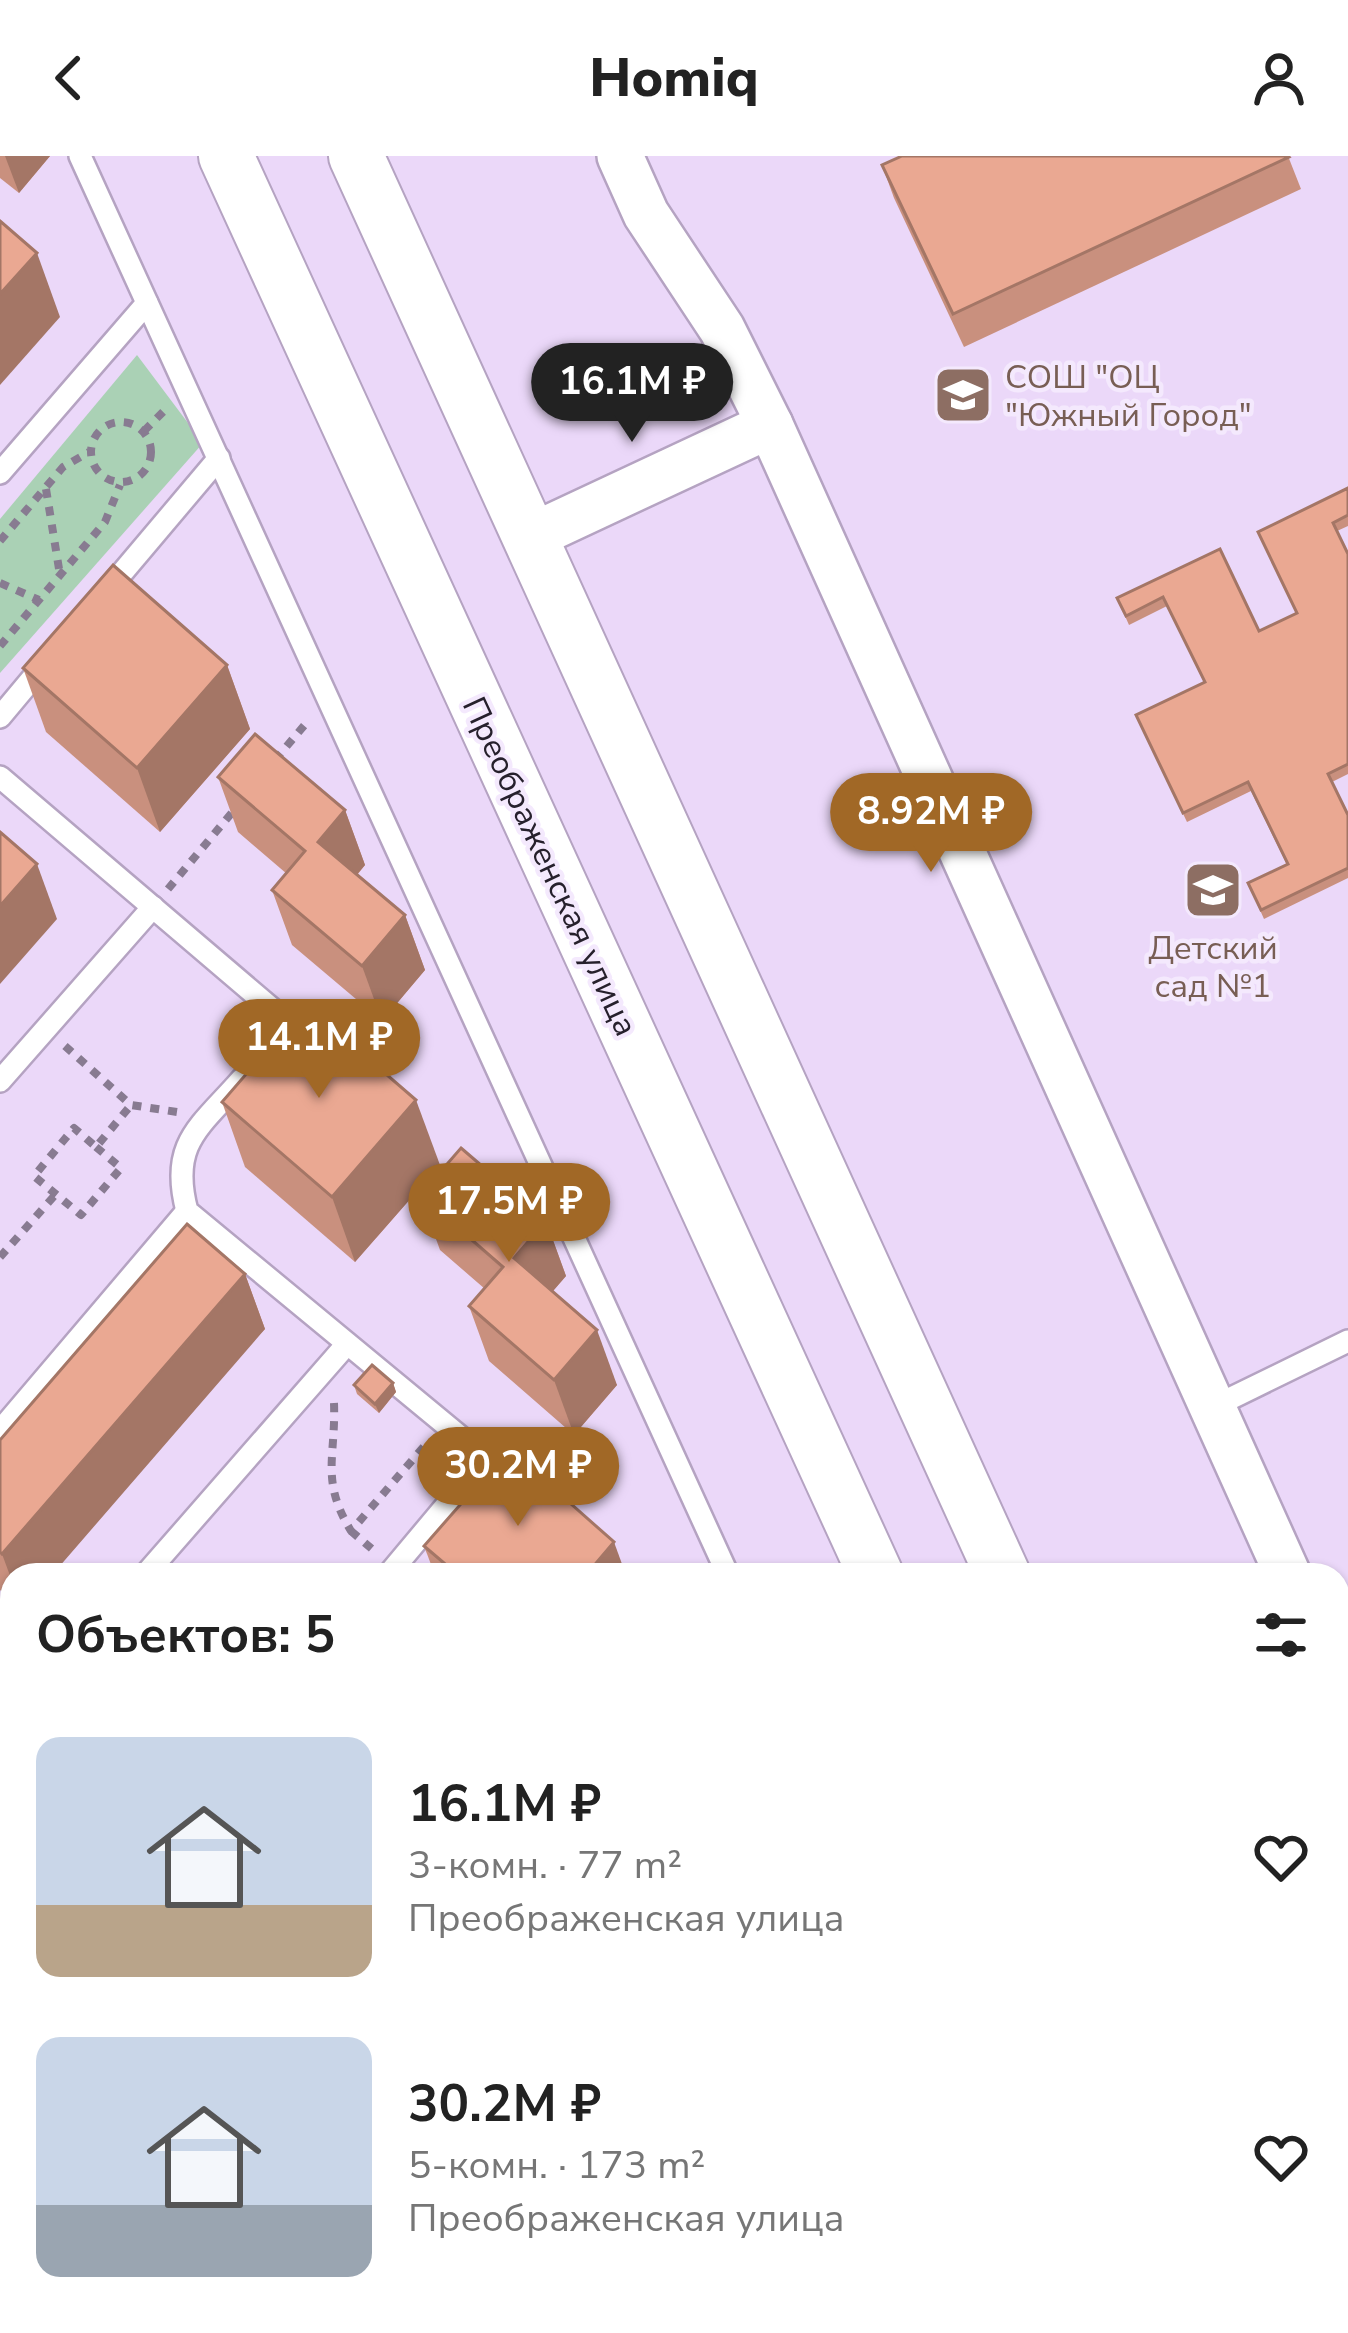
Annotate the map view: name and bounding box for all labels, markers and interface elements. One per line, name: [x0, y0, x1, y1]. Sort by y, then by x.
text: Homiq: [589, 41, 759, 115]
icon: back: [36, 45, 102, 111]
icon: person: [1246, 45, 1312, 111]
pin: 16.1M ₽: [521, 343, 743, 445]
text: 16.1M ₽: [558, 355, 706, 408]
place label: СОШ "ОЦ "Южный Город": [1005, 355, 1252, 438]
school or university icon: СОШ "ОЦ "Южный Город": [932, 364, 994, 426]
street label: Преображенская улица: [451, 690, 648, 1044]
pin: 8.92M ₽: [820, 773, 1042, 875]
text: 8.92M ₽: [857, 785, 1005, 838]
school or university icon: Детский сад №1: [1182, 859, 1244, 921]
place label: Детский сад №1: [1148, 926, 1278, 1009]
pin: 14.1M ₽: [208, 999, 430, 1101]
text: 14.1M ₽: [245, 1011, 393, 1064]
pin: 17.5M ₽: [398, 1163, 620, 1265]
text: 17.5M ₽: [435, 1175, 583, 1228]
pin: 30.2M ₽: [407, 1427, 629, 1529]
text: 30.2M ₽: [444, 1439, 592, 1492]
text: Объектов: 5: [36, 1600, 335, 1670]
icon: filters: [1248, 1602, 1314, 1668]
text: 16.1M ₽: [408, 1769, 601, 1839]
icon: home: [132, 1785, 276, 1929]
icon: heart: [1248, 1824, 1314, 1890]
text: 3-комн. · 77 m²: [408, 1839, 682, 1892]
text: Преображенская улица: [408, 1892, 845, 1945]
text: 30.2M ₽: [408, 2069, 601, 2139]
icon: home: [132, 2085, 276, 2229]
icon: heart: [1248, 2124, 1314, 2190]
text: 5-комн. · 173 m²: [408, 2139, 705, 2192]
text: Преображенская улица: [408, 2192, 845, 2245]

